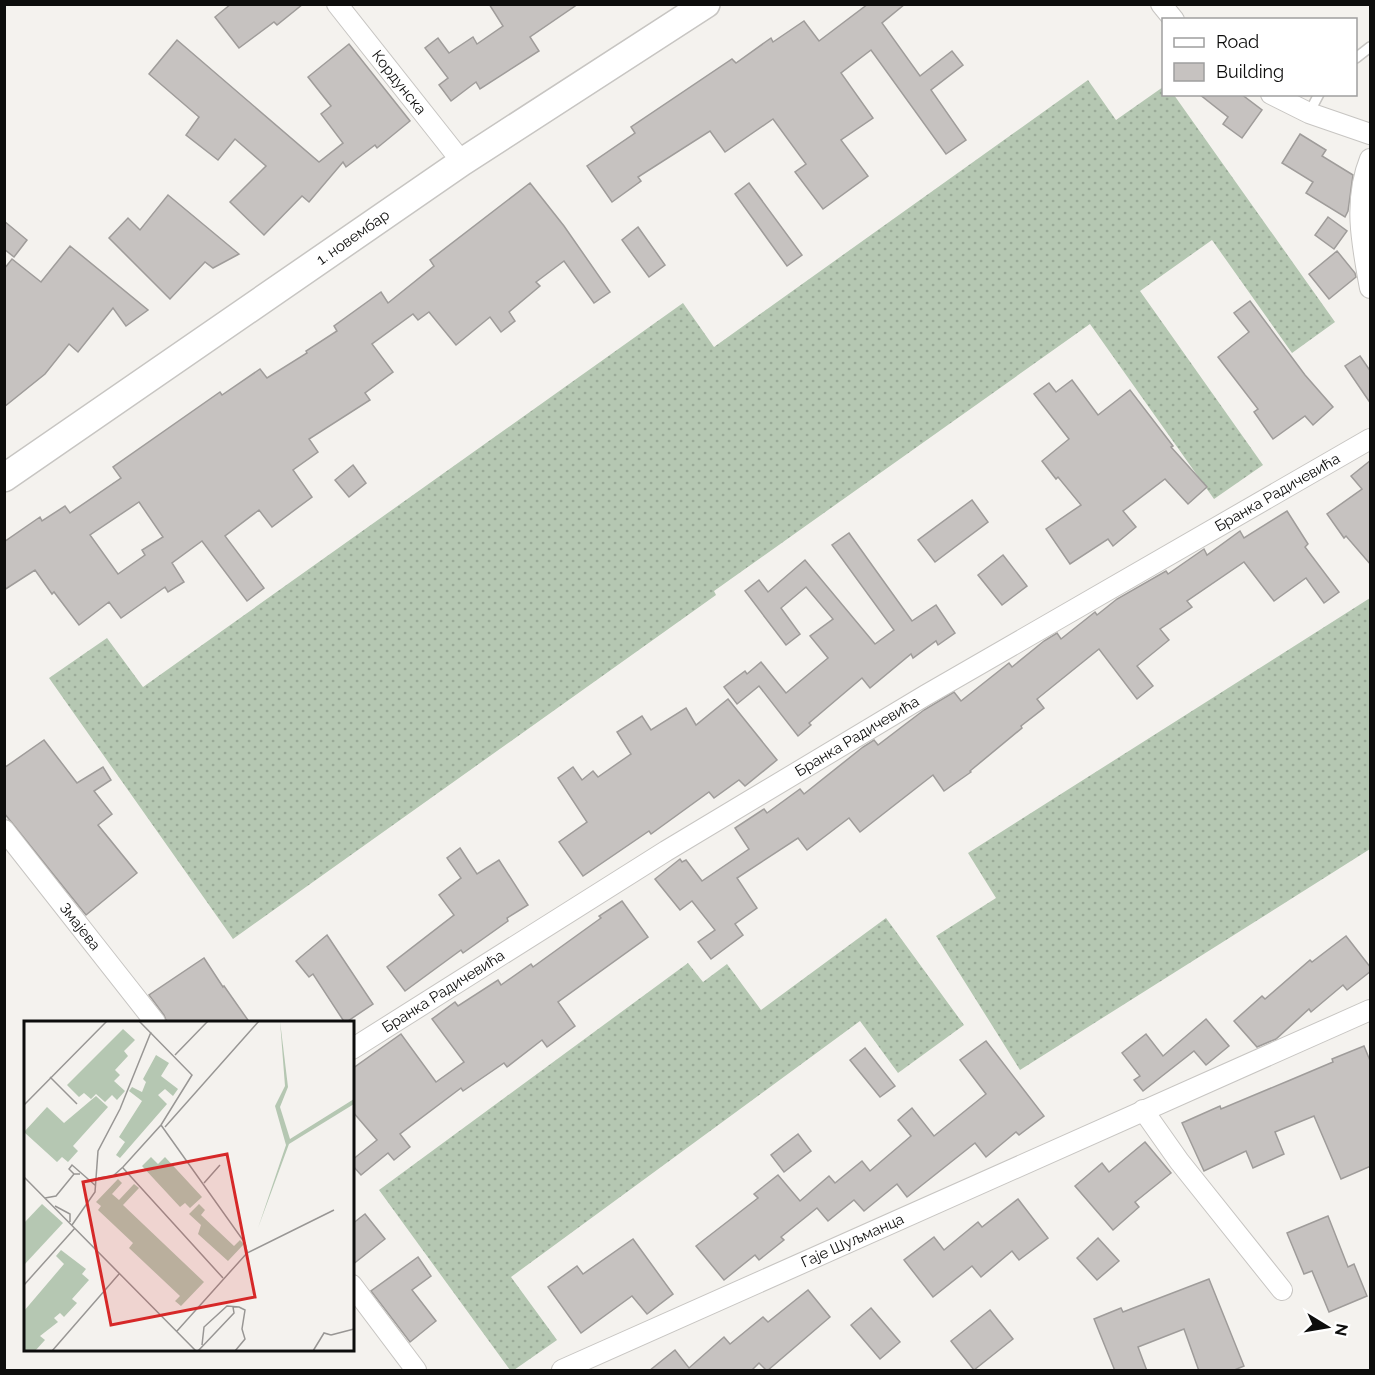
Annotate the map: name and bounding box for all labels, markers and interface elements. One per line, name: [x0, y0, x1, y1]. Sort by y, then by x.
legend: [1162, 18, 1357, 96]
text: Road: [1216, 31, 1259, 52]
street label: Кордунска: [368, 47, 430, 118]
text: Building: [1216, 61, 1284, 82]
street label: 1. новембар: [313, 206, 393, 269]
street label: Бранка Радичевића: [1212, 449, 1343, 536]
street label: Бранка Радичевића: [792, 692, 922, 780]
street label: Змајева: [56, 899, 104, 954]
street label: Бранка Радичевића: [379, 946, 508, 1037]
inset map: [24, 1021, 354, 1351]
street label: Гаје Шуљманца: [798, 1210, 907, 1271]
north arrow: [1297, 1297, 1357, 1357]
text: N: [1331, 1322, 1352, 1338]

